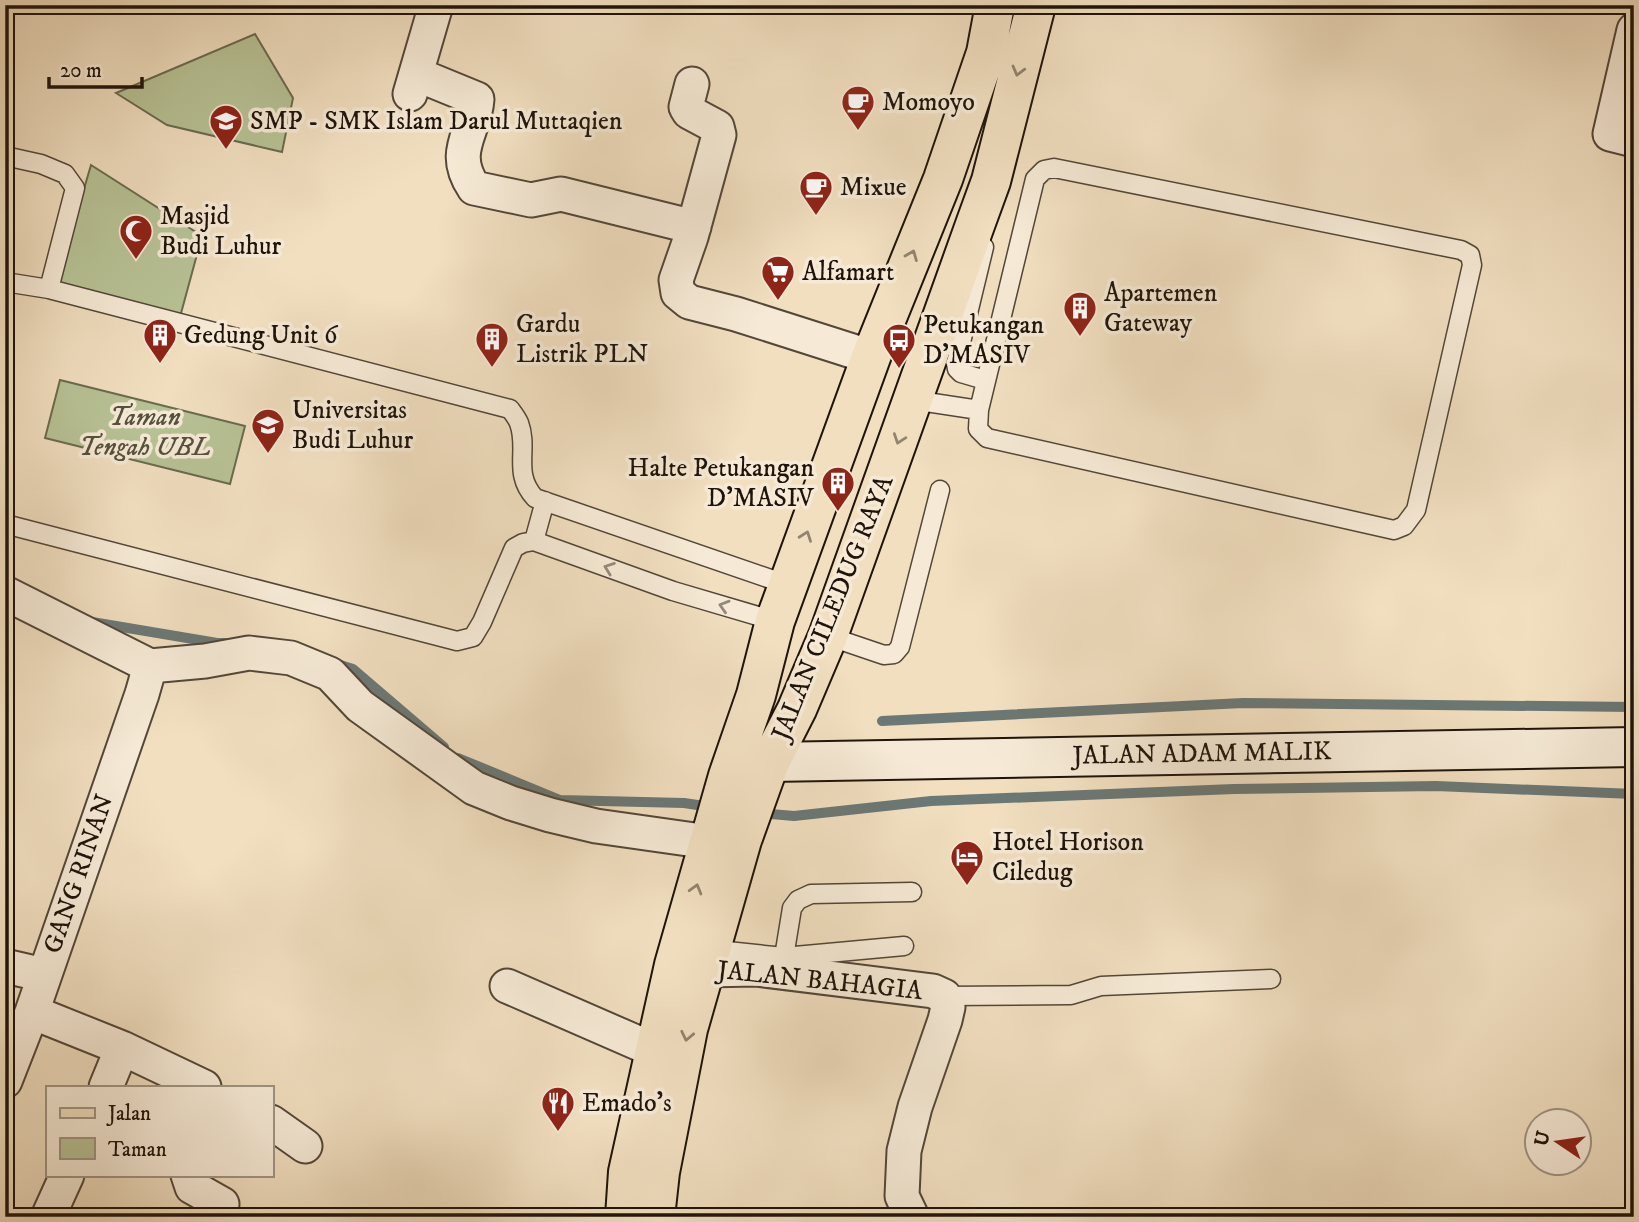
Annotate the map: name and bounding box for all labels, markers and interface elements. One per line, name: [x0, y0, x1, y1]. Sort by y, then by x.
scale bar: [49, 46, 142, 90]
text: 20 m: [60, 58, 102, 84]
one-way arrow: [1011, 65, 1026, 77]
cafe icon: Momoyo: [839, 83, 877, 132]
place label: Momoyo: [882, 86, 975, 119]
school or university icon: SMP - SMK Islam Darul Muttaqien: [207, 102, 245, 151]
place label: SMP - SMK Islam Darul Muttaqien: [250, 105, 623, 138]
cafe icon: Mixue: [797, 168, 835, 217]
place label: Mixue: [840, 171, 907, 204]
place label: Masjid Budi Luhur: [160, 200, 282, 263]
mosque icon: Masjid Budi Luhur: [117, 212, 155, 261]
one-way arrow: [904, 250, 918, 262]
supermarket icon: Alfamart: [759, 253, 797, 302]
place label: Alfamart: [802, 256, 894, 289]
place label: Apartemen Gateway: [1104, 277, 1218, 340]
building icon: Apartemen Gateway: [1061, 289, 1099, 338]
place label: Gardu Listrik PLN: [516, 308, 648, 371]
place label: Petukangan D'MASIV: [923, 309, 1045, 372]
building icon: Gedung Unit 6: [141, 316, 179, 365]
place label: Gedung Unit 6: [184, 319, 339, 352]
building icon: Gardu Listrik PLN: [473, 320, 511, 369]
bus stop icon: Petukangan D'MASIV: [880, 321, 918, 370]
place label: Universitas Budi Luhur: [292, 394, 414, 457]
park label: Taman Tengah UBL: [79, 401, 211, 464]
school or university icon: Universitas Budi Luhur: [249, 406, 287, 455]
one-way arrow: [893, 432, 907, 445]
place label: Halte Petukangan D'MASIV: [628, 452, 815, 515]
building icon: Halte Petukangan D'MASIV: [819, 464, 857, 513]
street label: JALAN CILEDUG RAYA: [764, 470, 901, 747]
one-way arrow: [797, 531, 811, 543]
one-way arrow: [603, 562, 616, 576]
one-way arrow: [718, 599, 730, 614]
street label: JALAN ADAM MALIK: [1070, 735, 1332, 773]
street label: GANG RINAN: [36, 790, 122, 958]
place label: Hotel Horison Ciledug: [992, 826, 1144, 889]
hotel icon: Hotel Horison Ciledug: [948, 838, 986, 887]
one-way arrow: [687, 883, 702, 895]
street label: JALAN BAHAGIA: [714, 954, 925, 1008]
one-way arrow: [681, 1030, 696, 1042]
restaurant icon: Emado's: [539, 1084, 577, 1133]
legend: [46, 1086, 273, 1176]
place label: Emado's: [582, 1087, 672, 1120]
text: Jalan: [106, 1101, 151, 1127]
north arrow: [1524, 1106, 1594, 1176]
text: U: [1530, 1128, 1556, 1148]
text: Taman: [108, 1137, 167, 1163]

